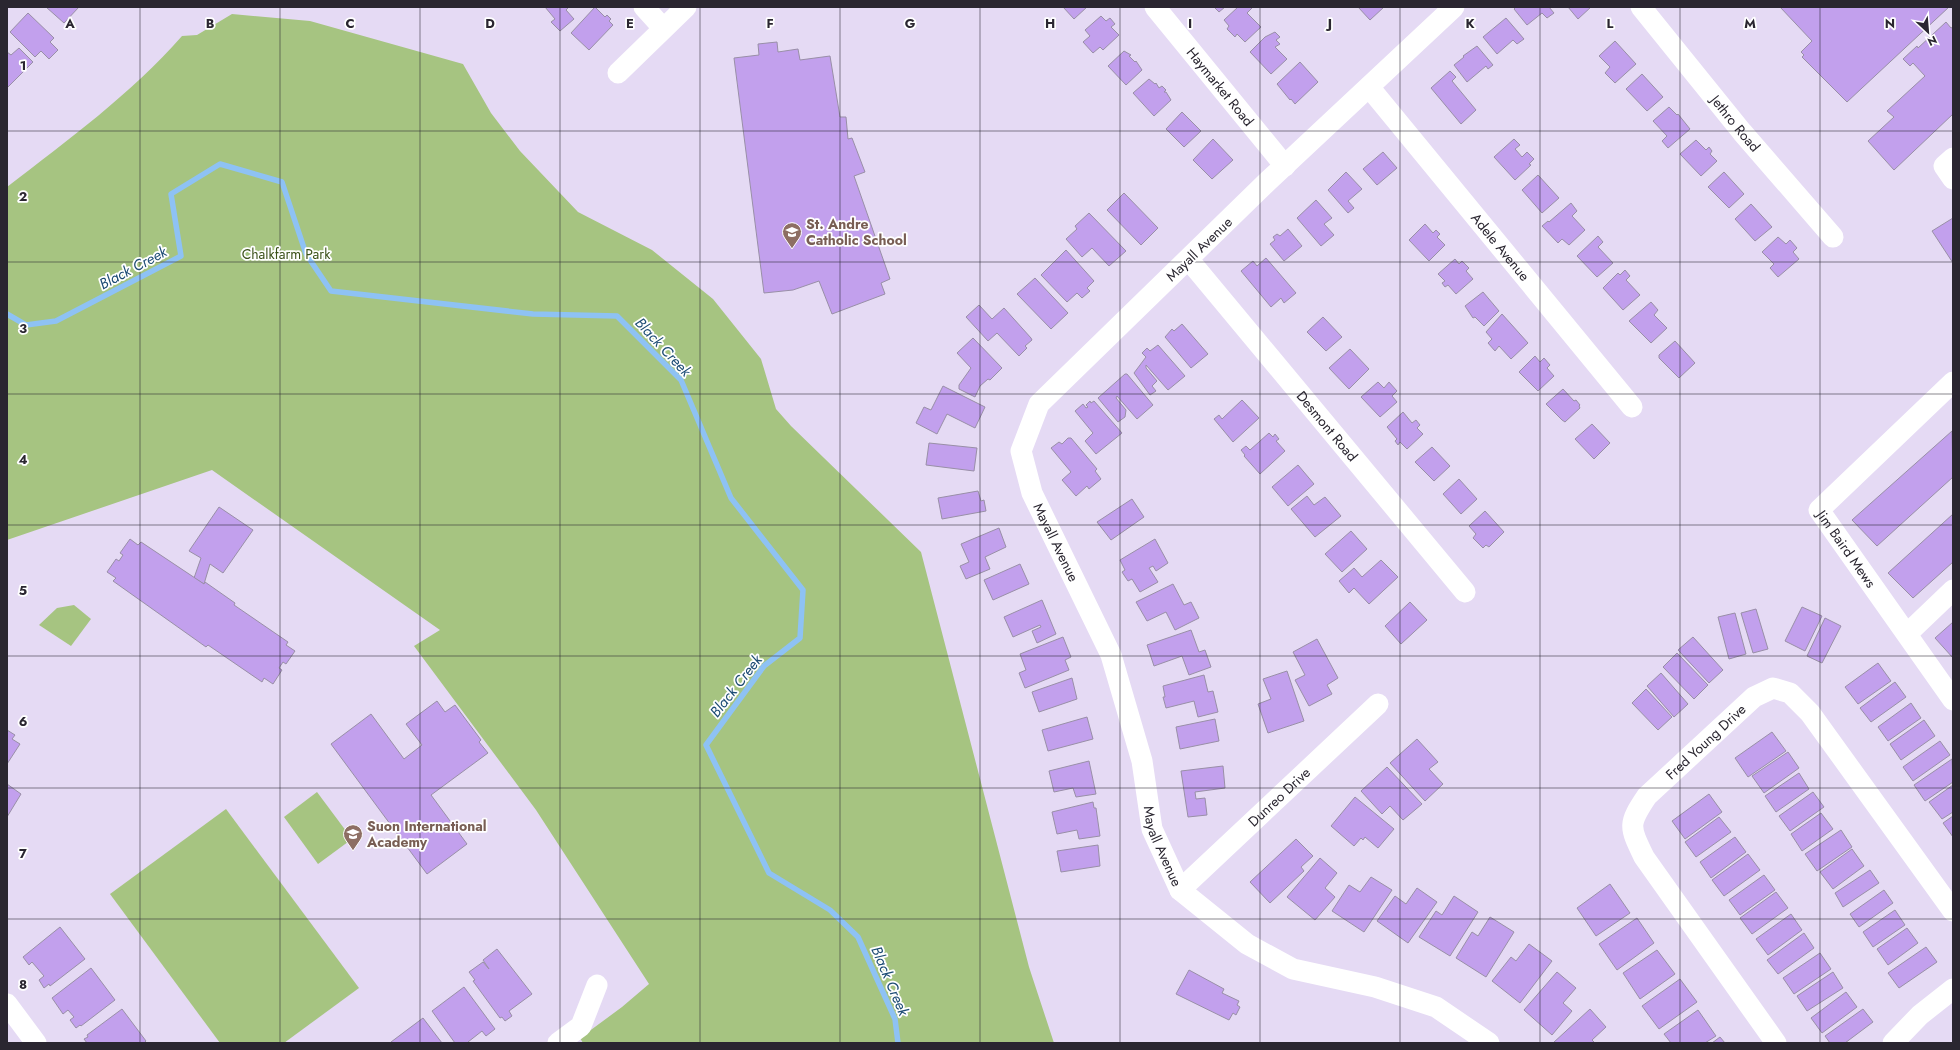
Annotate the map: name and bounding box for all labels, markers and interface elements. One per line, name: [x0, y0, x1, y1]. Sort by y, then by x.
north arrow: [1908, 12, 1948, 52]
text: A: [64, 14, 75, 33]
text: B: [206, 14, 215, 33]
text: C: [345, 14, 355, 33]
text: D: [485, 14, 495, 33]
text: E: [626, 14, 634, 33]
text: F: [766, 14, 774, 33]
text: G: [905, 14, 916, 33]
text: H: [1045, 14, 1055, 33]
text: I: [1188, 14, 1192, 33]
text: J: [1325, 14, 1332, 33]
text: K: [1465, 14, 1475, 33]
text: L: [1607, 14, 1614, 33]
text: M: [1744, 14, 1756, 33]
text: N: [1885, 14, 1895, 33]
text: N: [1925, 32, 1940, 50]
street label: Haymarket Road: [1182, 43, 1258, 130]
text: 1: [20, 56, 26, 75]
street label: Jethro Road: [1705, 89, 1765, 156]
text: 2: [19, 187, 27, 206]
street label: Adele Avenue: [1466, 209, 1534, 285]
street label: Mayall Avenue: [1161, 212, 1237, 286]
place label: St. Andre Catholic School: [806, 214, 907, 250]
school or university icon: St. Andre Catholic School: [781, 221, 803, 249]
water label: Black Creek: [95, 241, 171, 295]
park label: Chalkfarm Park: [242, 244, 331, 264]
water label: Black Creek: [630, 313, 697, 382]
text: 3: [19, 319, 27, 338]
street label: Desmont Road: [1292, 387, 1362, 466]
text: 4: [18, 450, 28, 469]
street label: Mayall Avenue: [1028, 500, 1084, 585]
street label: Jim Baird Mews: [1811, 504, 1881, 592]
text: 5: [19, 581, 27, 600]
water label: Black Creek: [705, 650, 768, 722]
street label: Fred Young Drive: [1661, 699, 1750, 784]
text: 6: [19, 712, 28, 731]
street label: Dunreo Drive: [1243, 763, 1315, 831]
street label: Mayall Avenue: [1139, 805, 1187, 890]
place label: Suon International Academy: [366, 816, 487, 852]
school or university icon: Suon International Academy: [342, 823, 364, 851]
text: 7: [19, 844, 27, 863]
water label: Black Creek: [865, 943, 915, 1020]
text: 8: [19, 975, 27, 994]

